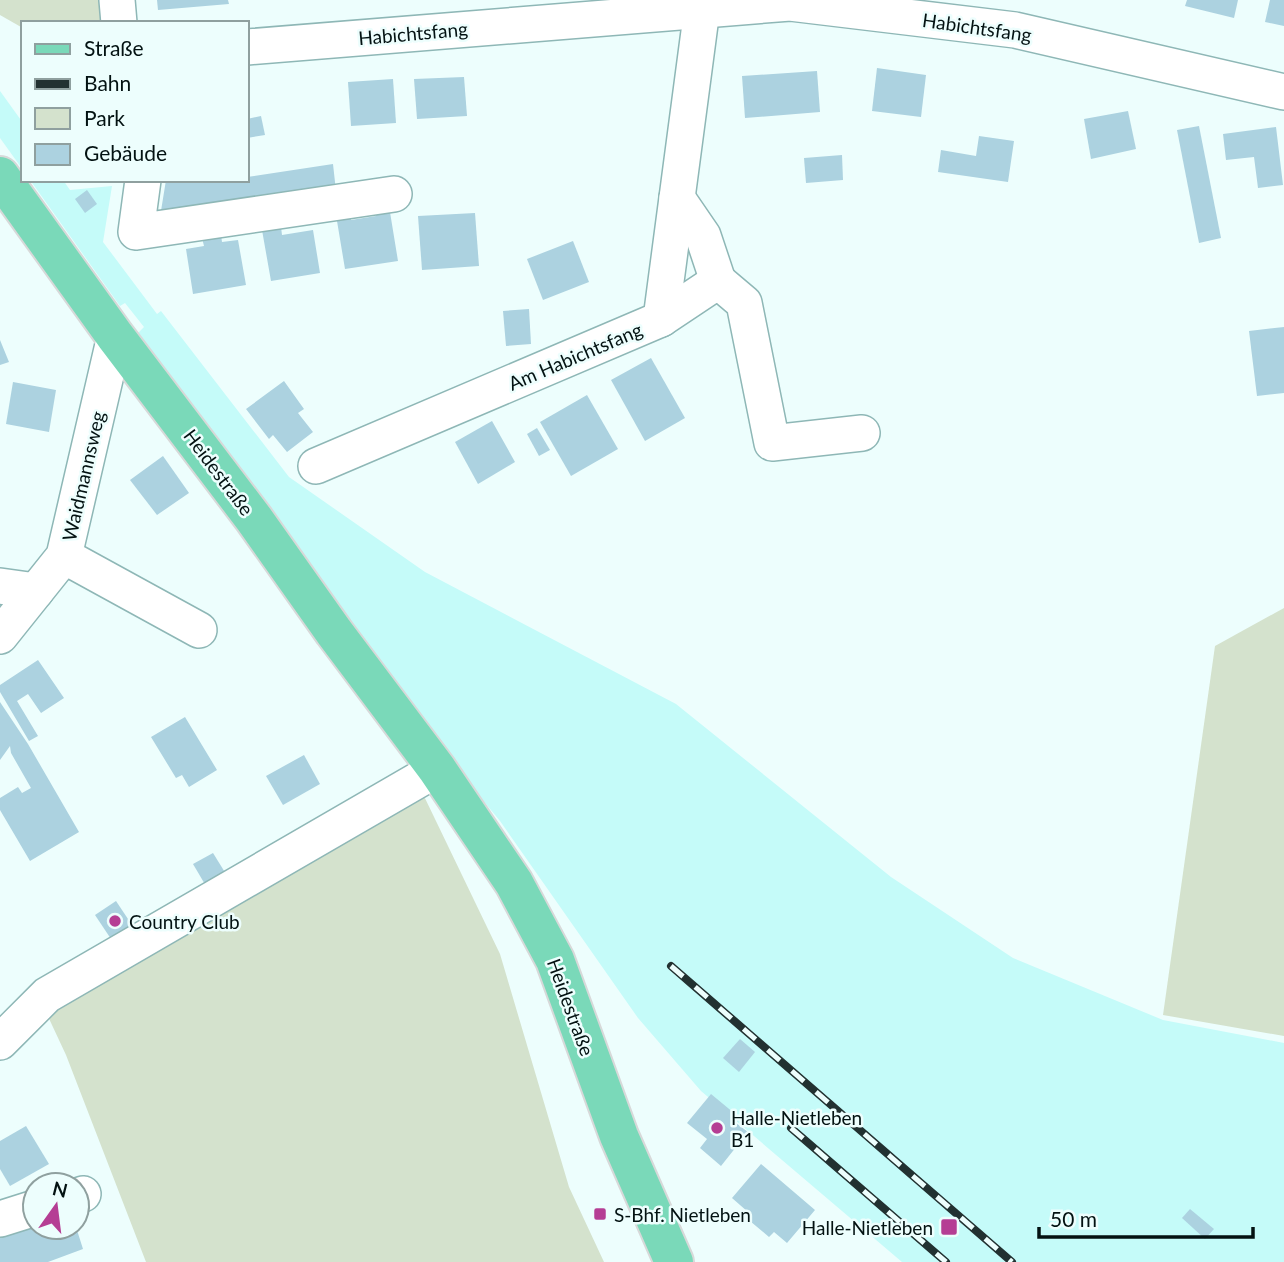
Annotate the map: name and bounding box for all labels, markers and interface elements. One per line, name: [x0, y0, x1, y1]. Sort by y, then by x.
street label: Habichtsfang: [921, 8, 1033, 46]
street label: Habichtsfang: [357, 17, 469, 49]
legend: [21, 21, 248, 182]
text: Straße: [84, 35, 144, 60]
text: Bahn: [84, 70, 131, 95]
text: Park: [84, 105, 125, 130]
text: Gebäude: [84, 140, 167, 165]
street label: Am Habichtsfang: [505, 317, 646, 395]
street label: Waidmannsweg: [57, 409, 109, 543]
street label: Heidestraße: [179, 424, 259, 520]
place label: Country Club: [129, 910, 240, 933]
marker: Country Club: [107, 913, 123, 929]
street label: Heidestraße: [543, 955, 599, 1059]
place label: Halle-Nietleben B1: [731, 1106, 862, 1151]
marker: Halle-Nietleben B1: [709, 1120, 725, 1136]
north arrow: [21, 1171, 91, 1241]
text: N: [50, 1176, 70, 1202]
scale bar: [1039, 1196, 1252, 1240]
place label: S-Bhf. Nietleben: [614, 1203, 751, 1226]
marker: S-Bhf. Nietleben: [592, 1206, 608, 1222]
text: 50 m: [1050, 1206, 1097, 1231]
place label: Halle-Nietleben: [802, 1216, 933, 1239]
marker: Halle-Nietleben: [939, 1217, 959, 1237]

